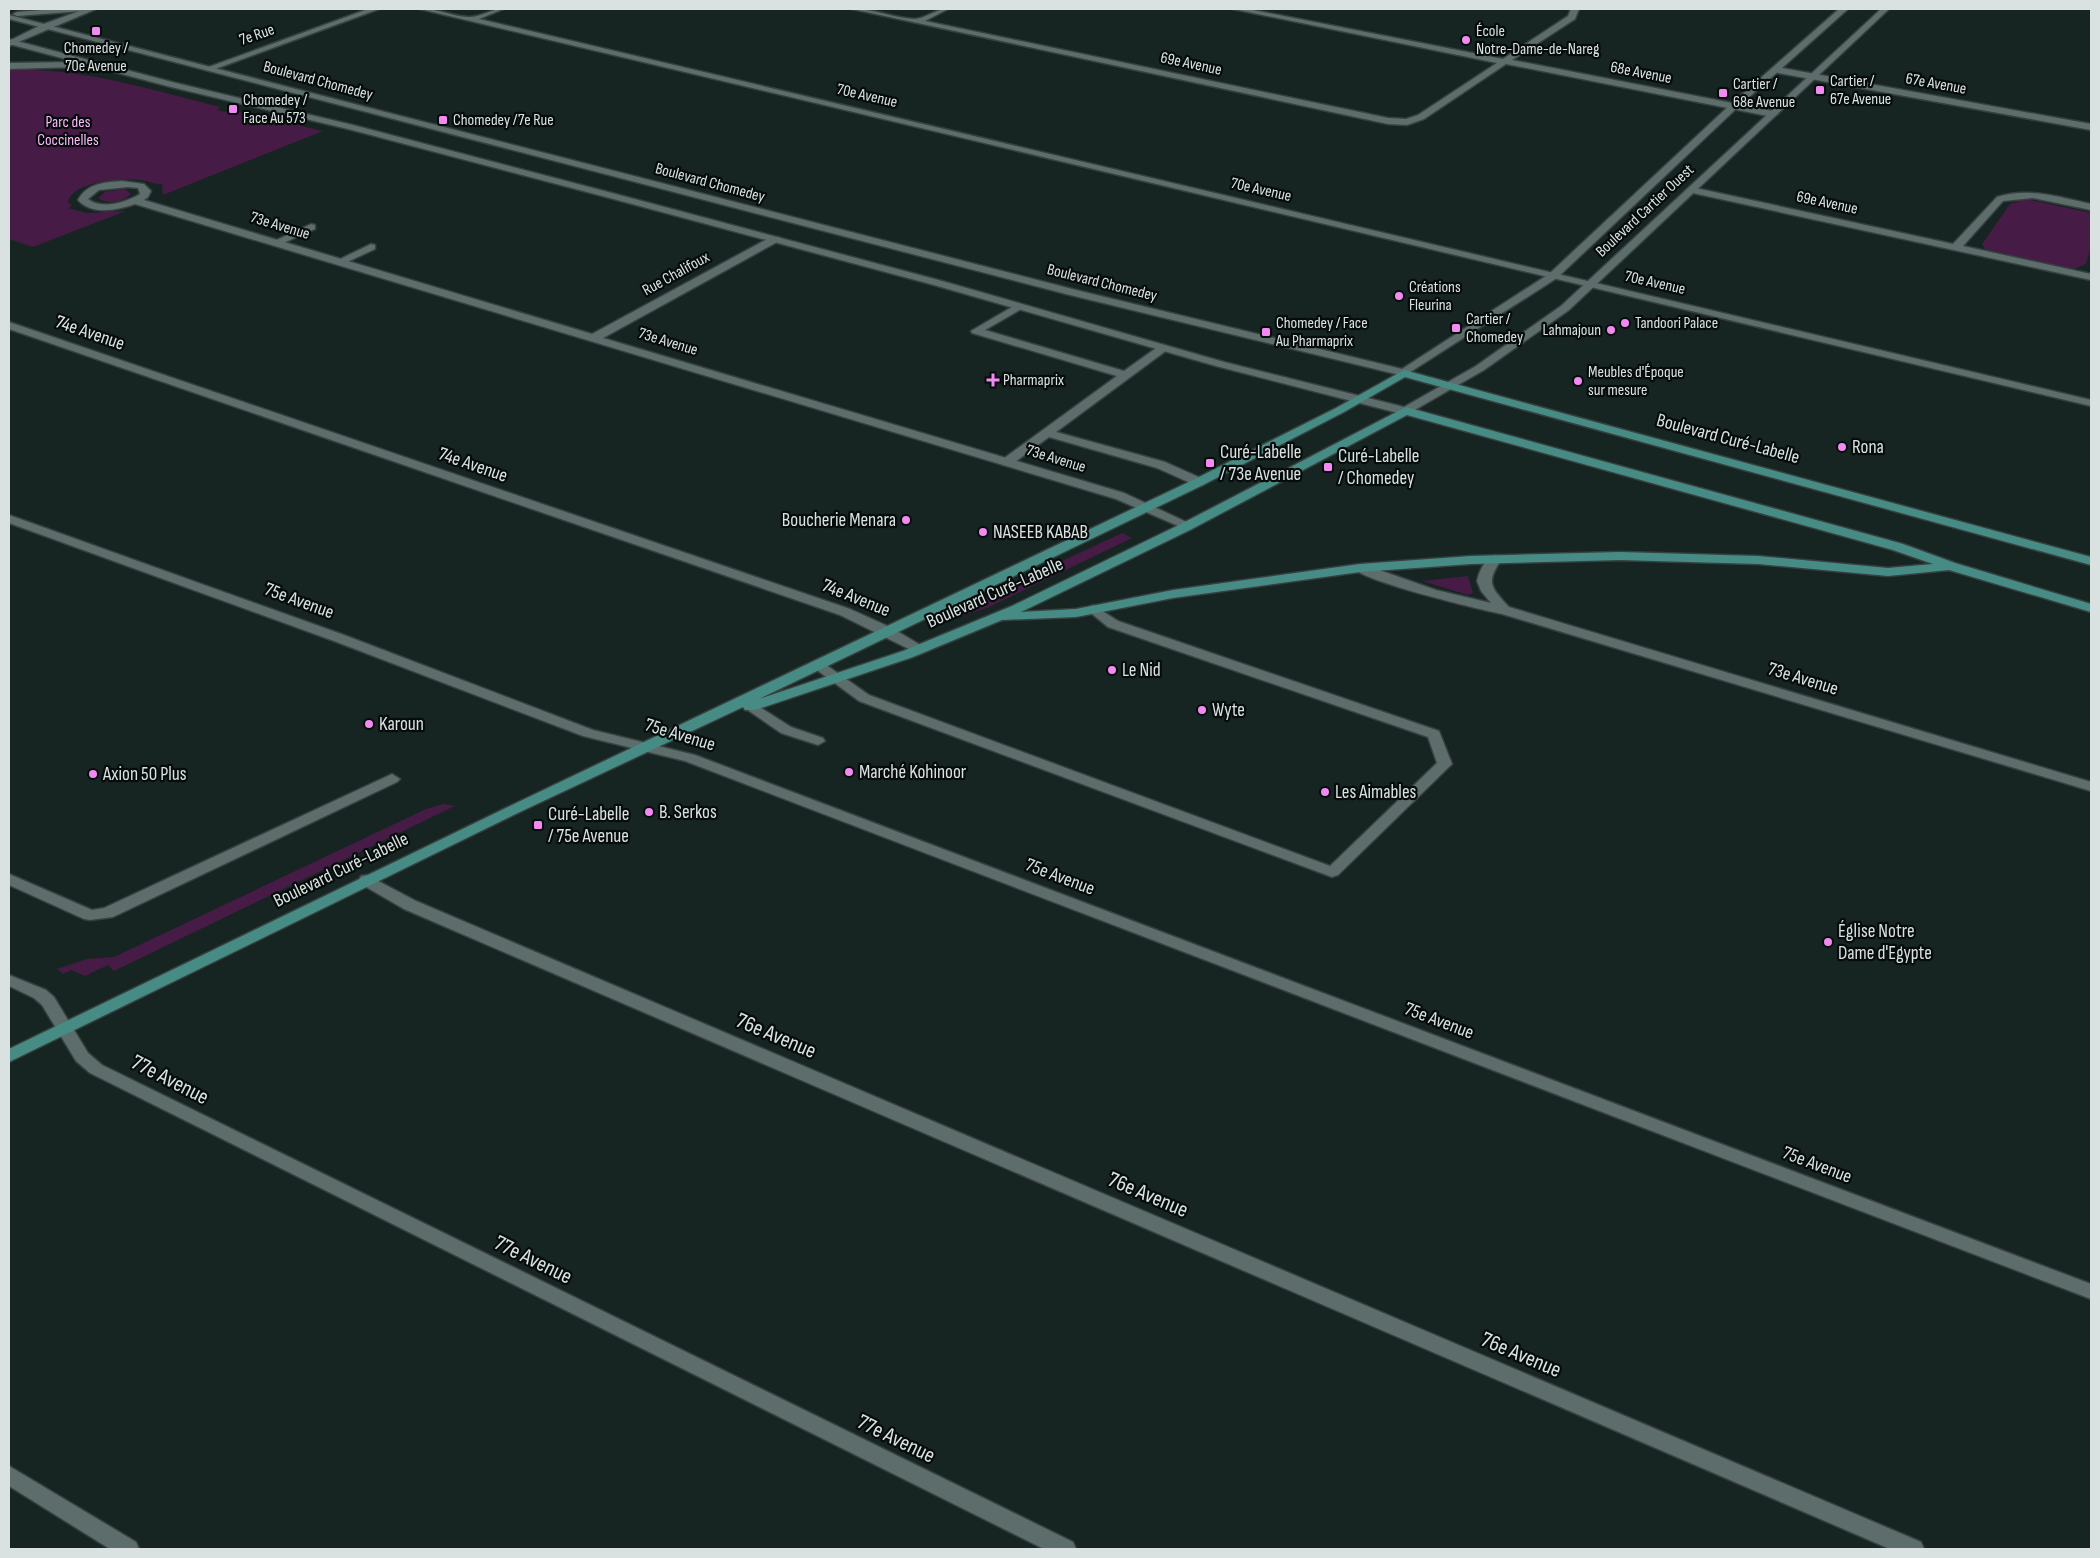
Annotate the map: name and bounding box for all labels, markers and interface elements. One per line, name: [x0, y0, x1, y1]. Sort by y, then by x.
street label: 7e Rue: [237, 20, 277, 50]
place label: École Notre-Dame-de-Nareg: [1476, 22, 1599, 59]
marker: Chomedey / 70e Avenue: [90, 25, 102, 37]
marker: École Notre-Dame-de-Nareg: [1460, 34, 1472, 46]
place label: Chomedey / 70e Avenue: [64, 39, 129, 76]
street label: 69e Avenue: [1159, 48, 1223, 80]
street label: Boulevard Chomedey: [261, 57, 375, 105]
street label: 68e Avenue: [1609, 58, 1673, 88]
street label: 67e Avenue: [1904, 69, 1968, 99]
place label: Cartier / 67e Avenue: [1830, 72, 1891, 109]
place label: Cartier / 68e Avenue: [1733, 75, 1795, 112]
street label: 70e Avenue: [835, 80, 899, 112]
marker: Cartier / 67e Avenue: [1814, 84, 1826, 96]
marker: Cartier / 68e Avenue: [1717, 87, 1729, 99]
place label: Chomedey / Face Au 573: [243, 91, 308, 128]
marker: Chomedey / Face Au 573: [227, 103, 239, 115]
place label: Chomedey /7e Rue: [453, 111, 554, 130]
park label: Parc des Coccinelles: [37, 113, 99, 150]
marker: Chomedey /7e Rue: [437, 114, 449, 126]
street label: Boulevard Chomedey: [653, 159, 767, 207]
street label: Boulevard Cartier Ouest: [1592, 161, 1698, 261]
street label: 70e Avenue: [1229, 174, 1293, 206]
street label: 69e Avenue: [1795, 187, 1859, 219]
street label: 73e Avenue: [248, 208, 312, 244]
street label: Rue Chalifoux: [639, 248, 713, 300]
street label: Boulevard Chomedey: [1045, 260, 1159, 306]
street label: 70e Avenue: [1623, 267, 1687, 299]
place label: Créations Fleurina: [1409, 278, 1461, 315]
marker: Créations Fleurina: [1393, 290, 1405, 302]
street label: 74e Avenue: [52, 310, 128, 356]
place label: Cartier / Chomedey: [1466, 310, 1523, 347]
place label: Chomedey / Face Au Pharmaprix: [1275, 314, 1368, 351]
place label: Tandoori Palace: [1635, 314, 1718, 333]
marker: Tandoori Palace: [1619, 317, 1631, 329]
place label: Lahmajoun: [1543, 321, 1601, 340]
marker: Cartier / Chomedey: [1450, 322, 1462, 334]
street label: 73e Avenue: [636, 324, 700, 360]
marker: Lahmajoun: [1605, 324, 1617, 336]
marker: Chomedey / Face Au Pharmaprix: [1260, 326, 1272, 338]
place label: Meubles d'Époque sur mesure: [1588, 363, 1684, 400]
place label: Pharmaprix: [1003, 371, 1064, 390]
marker: Pharmaprix: [987, 374, 999, 386]
marker: Meubles d'Époque sur mesure: [1572, 375, 1584, 387]
street label: Boulevard Curé-Labelle: [1654, 409, 1802, 469]
place label: Rona: [1852, 436, 1884, 459]
street label: 73e Avenue: [1024, 441, 1088, 477]
place label: Curé-Labelle / 73e Avenue: [1220, 441, 1301, 486]
marker: Rona: [1836, 441, 1848, 453]
street label: 74e Avenue: [435, 442, 511, 488]
place label: Curé-Labelle / Chomedey: [1338, 445, 1419, 490]
marker: Curé-Labelle / 73e Avenue: [1204, 457, 1216, 469]
marker: Curé-Labelle / Chomedey: [1322, 461, 1334, 473]
place label: Boucherie Menara: [782, 509, 896, 532]
marker: Boucherie Menara: [900, 514, 912, 526]
place label: NASEEB KABAB: [993, 521, 1088, 544]
marker: NASEEB KABAB: [977, 526, 989, 538]
street label: Boulevard Curé-Labelle: [923, 553, 1067, 633]
street label: 74e Avenue: [818, 574, 894, 622]
street label: 75e Avenue: [261, 578, 337, 624]
street label: 73e Avenue: [1765, 657, 1841, 701]
place label: Le Nid: [1122, 659, 1161, 682]
marker: Le Nid: [1106, 664, 1118, 676]
place label: Wyte: [1212, 699, 1245, 722]
marker: Wyte: [1196, 704, 1208, 716]
place label: Karoun: [379, 713, 424, 736]
street label: 75e Avenue: [642, 713, 718, 757]
marker: Karoun: [363, 718, 375, 730]
place label: Marché Kohinoor: [859, 761, 967, 784]
place label: Axion 50 Plus: [102, 763, 187, 786]
marker: Marché Kohinoor: [843, 766, 855, 778]
marker: Axion 50 Plus: [87, 768, 99, 780]
place label: Les Aimables: [1335, 781, 1417, 804]
marker: Les Aimables: [1319, 786, 1331, 798]
place label: B. Serkos: [659, 801, 717, 824]
place label: Curé-Labelle / 75e Avenue: [548, 803, 629, 848]
marker: B. Serkos: [643, 806, 655, 818]
marker: Curé-Labelle / 75e Avenue: [532, 819, 544, 831]
street label: Boulevard Curé-Labelle: [270, 827, 412, 913]
street label: 75e Avenue: [1022, 853, 1098, 901]
place label: Église Notre Dame d'Egypte: [1838, 920, 1932, 965]
marker: Église Notre Dame d'Egypte: [1822, 936, 1834, 948]
street label: 75e Avenue: [1401, 997, 1477, 1045]
street label: 76e Avenue: [732, 1007, 820, 1065]
street label: 77e Avenue: [127, 1049, 213, 1111]
street label: 75e Avenue: [1779, 1141, 1855, 1189]
street label: 76e Avenue: [1104, 1166, 1192, 1224]
street label: 77e Avenue: [490, 1230, 576, 1290]
street label: 76e Avenue: [1477, 1326, 1565, 1384]
street label: 77e Avenue: [853, 1409, 939, 1469]

